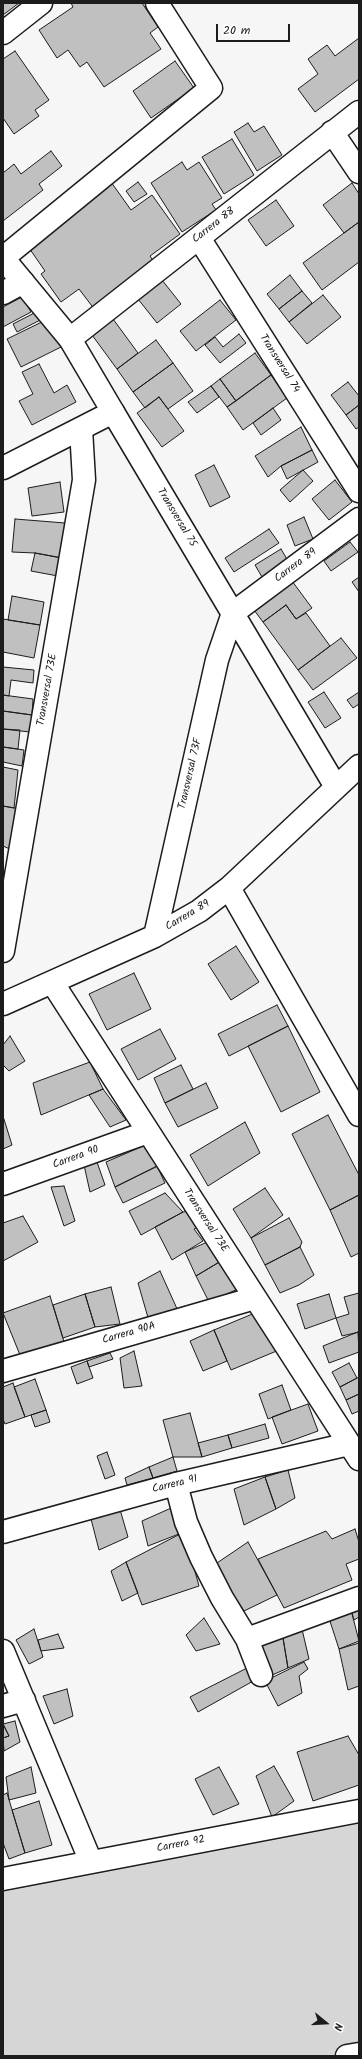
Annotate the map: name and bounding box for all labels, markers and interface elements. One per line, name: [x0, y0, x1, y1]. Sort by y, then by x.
scale bar: [218, 16, 292, 42]
text: 20 m: [223, 21, 250, 40]
street label: Carrera 88: [190, 205, 238, 247]
street label: Transversal 74: [256, 332, 302, 396]
street label: Transversal 75: [153, 486, 199, 550]
street label: Carrera 89: [272, 546, 320, 586]
street label: Transversal 73E: [35, 653, 61, 727]
street label: Transversal 73F: [176, 737, 206, 811]
street label: Carrera 89: [164, 898, 212, 934]
street label: Carrera 90: [51, 1144, 101, 1172]
street label: Transversal 73E: [180, 1187, 230, 1255]
street label: Carrera 90A: [101, 1320, 157, 1348]
street label: Carrera 91: [151, 1473, 199, 1497]
street label: Carrera 92: [156, 1834, 206, 1856]
north arrow: [306, 2003, 346, 2043]
text: N: [328, 2021, 347, 2033]

